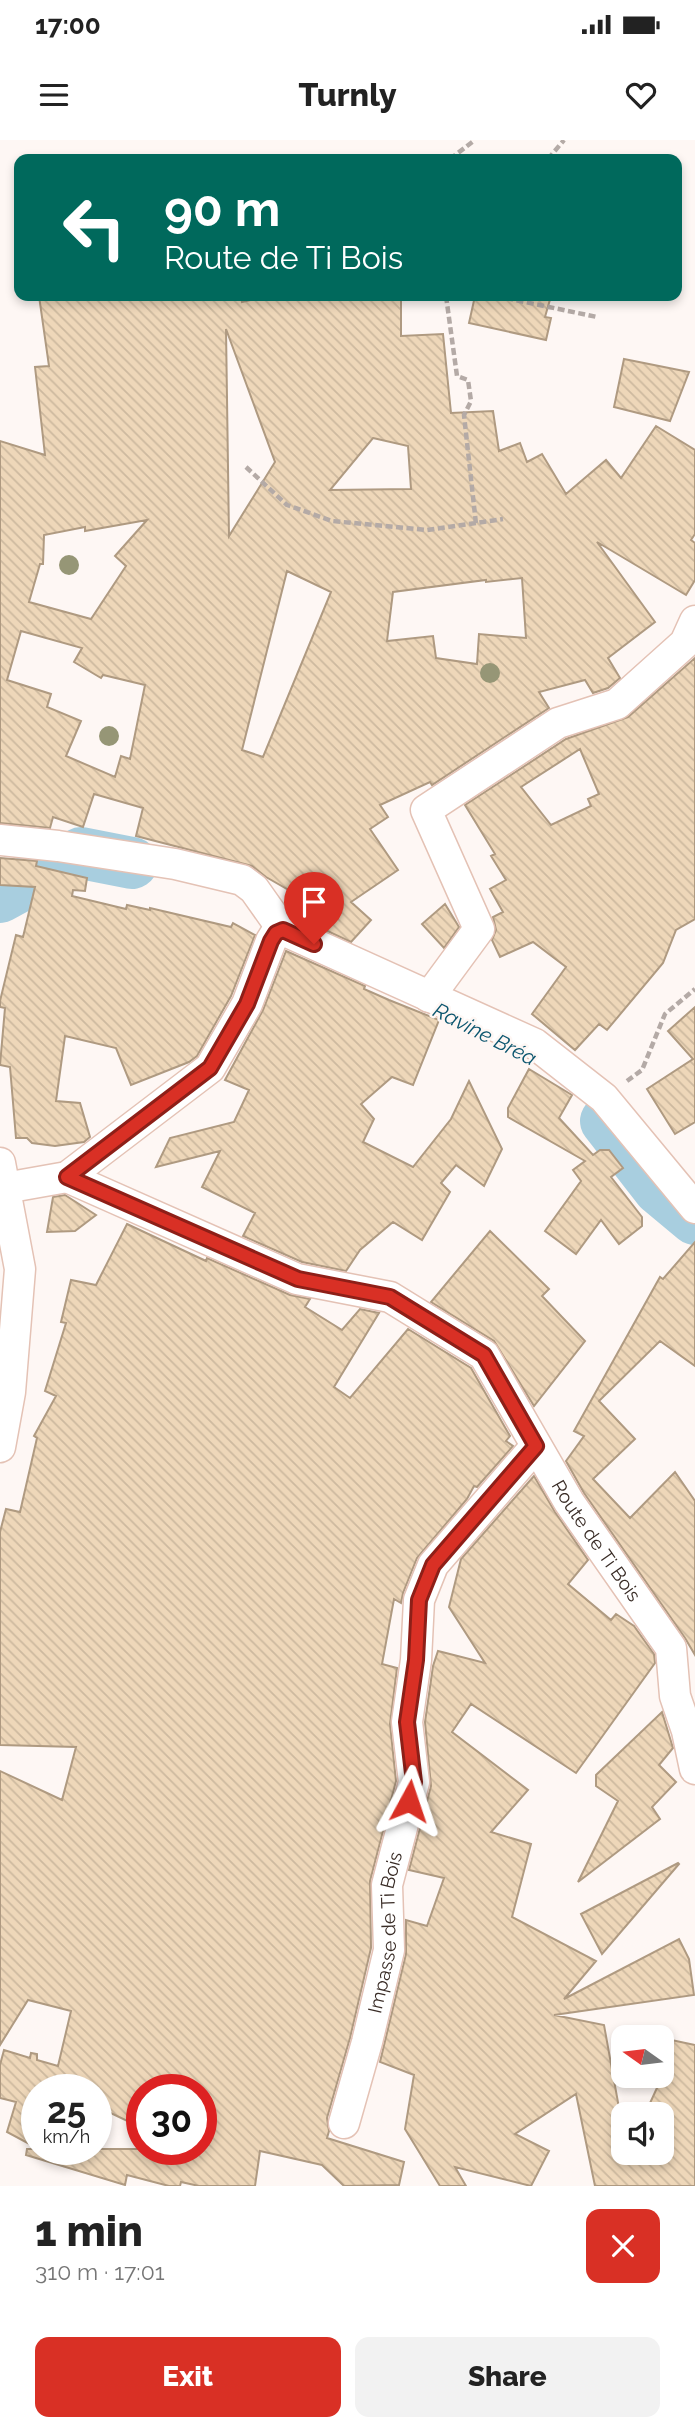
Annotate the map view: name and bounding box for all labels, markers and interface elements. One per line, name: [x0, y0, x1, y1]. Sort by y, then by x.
text: 17:00: [35, 10, 101, 40]
icon: menu: [35, 76, 73, 114]
text: Turnly: [298, 76, 397, 113]
icon: heart: [622, 76, 660, 114]
text: 90 m: [164, 180, 280, 237]
icon: left: [49, 182, 140, 273]
text: Route de Ti Bois: [164, 239, 403, 276]
pin: [284, 872, 344, 944]
icon: arrive: [295, 883, 333, 921]
water label: Ravine Bréa: [429, 997, 541, 1071]
street label: Route de Ti Bois: [548, 1476, 646, 1605]
position arrow: [372, 1764, 446, 1838]
street label: Impasse de Ti Bois: [363, 1849, 406, 2016]
north arrow: [611, 2025, 674, 2088]
map controls: [611, 2025, 674, 2165]
speed limit sign: 30: [126, 2074, 217, 2165]
text: 25: [47, 2090, 86, 2131]
button: sound: [611, 2102, 674, 2165]
text: km/h: [43, 2126, 90, 2147]
text: 1 min: [35, 2207, 143, 2256]
button: close: [586, 2209, 660, 2283]
text: 310 m · 17:01: [35, 2258, 165, 2285]
button: Exit: [35, 2337, 341, 2417]
button: Share: [355, 2337, 660, 2417]

